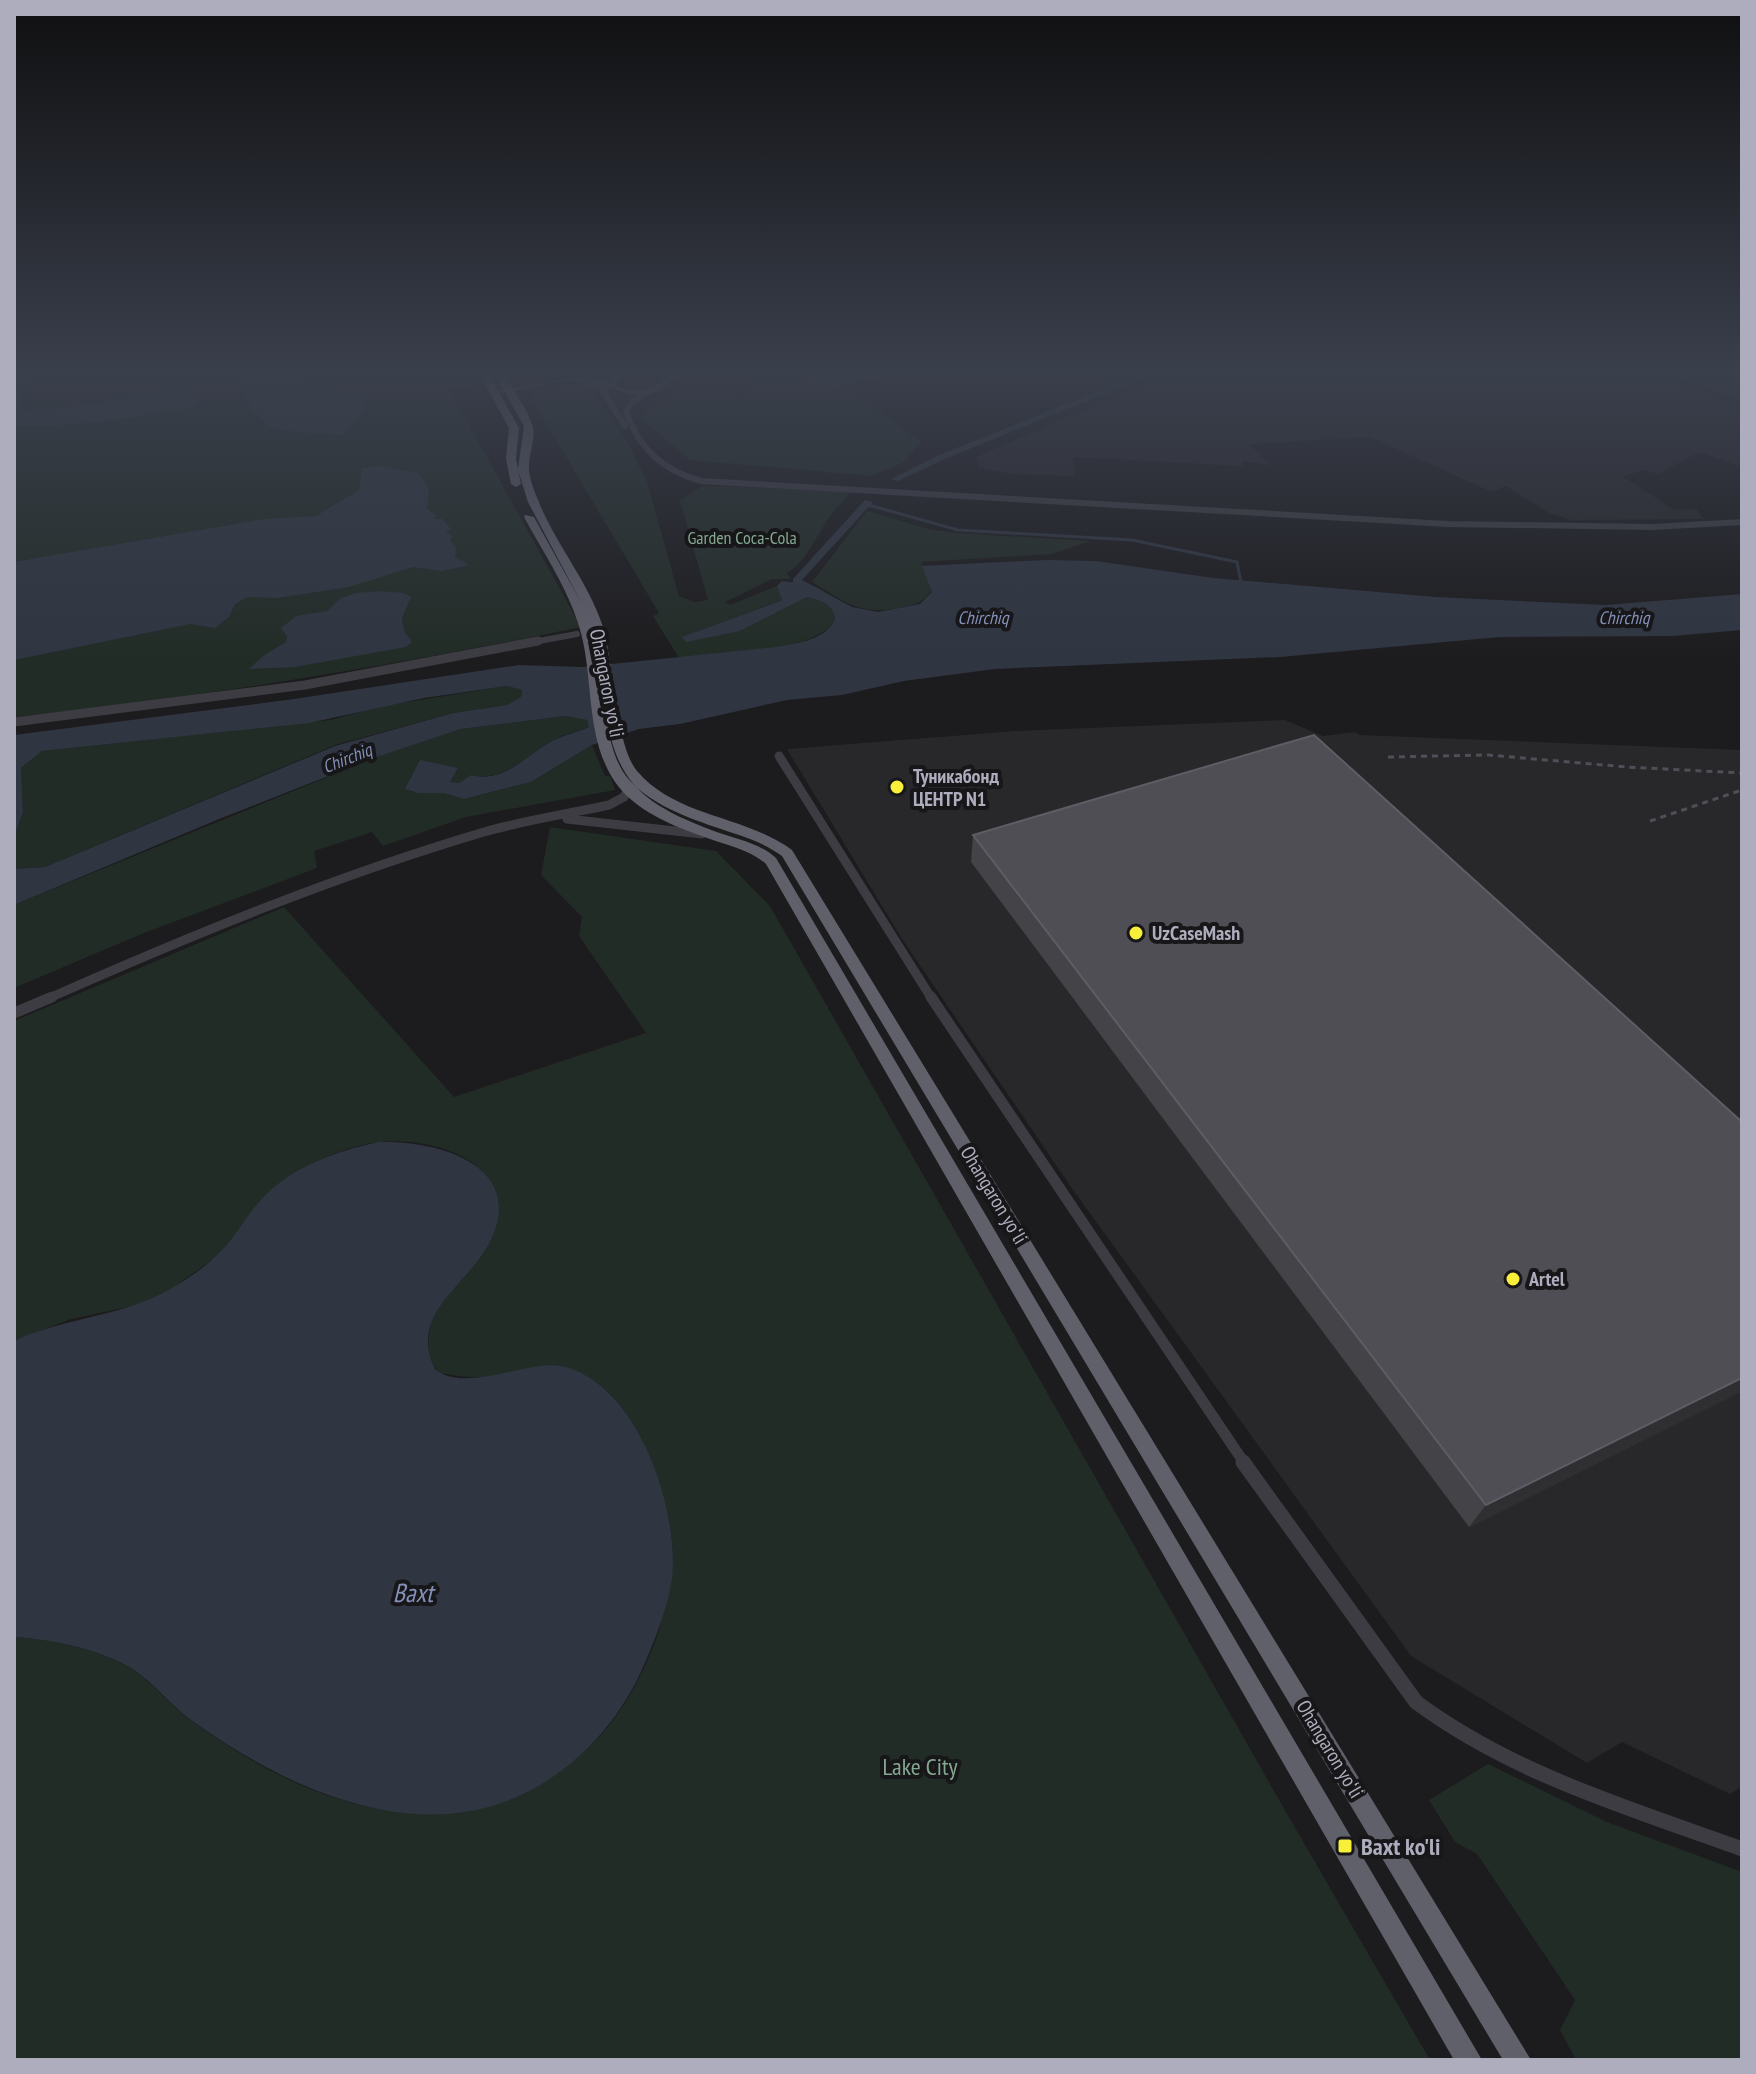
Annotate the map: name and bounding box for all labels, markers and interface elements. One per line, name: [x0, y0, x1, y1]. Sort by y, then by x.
park label: Garden Coca-Cola: [687, 526, 797, 549]
water label: Chirchiq: [957, 606, 1010, 629]
water label: Chirchiq: [1598, 606, 1651, 629]
street label: Ohangaron yoʻli: [584, 627, 630, 739]
water label: Chirchiq: [319, 737, 376, 778]
place label: Туникабонд ЦЕНТР N1: [913, 763, 999, 812]
marker: Туникабонд ЦЕНТР N1: [888, 778, 906, 796]
place label: UzCaseMash: [1152, 920, 1240, 946]
marker: UzCaseMash: [1127, 924, 1145, 942]
street label: Ohangaron yoʻli: [955, 1141, 1033, 1249]
place label: Artel: [1528, 1266, 1565, 1292]
marker: Artel: [1504, 1270, 1522, 1288]
water label: Baхt: [393, 1576, 436, 1609]
street label: Ohangaron yoʻli: [1291, 1695, 1369, 1803]
park label: Lake City: [883, 1751, 957, 1782]
place label: Baxt ko'li: [1361, 1831, 1440, 1862]
marker: Baxt ko'li: [1336, 1837, 1354, 1855]

